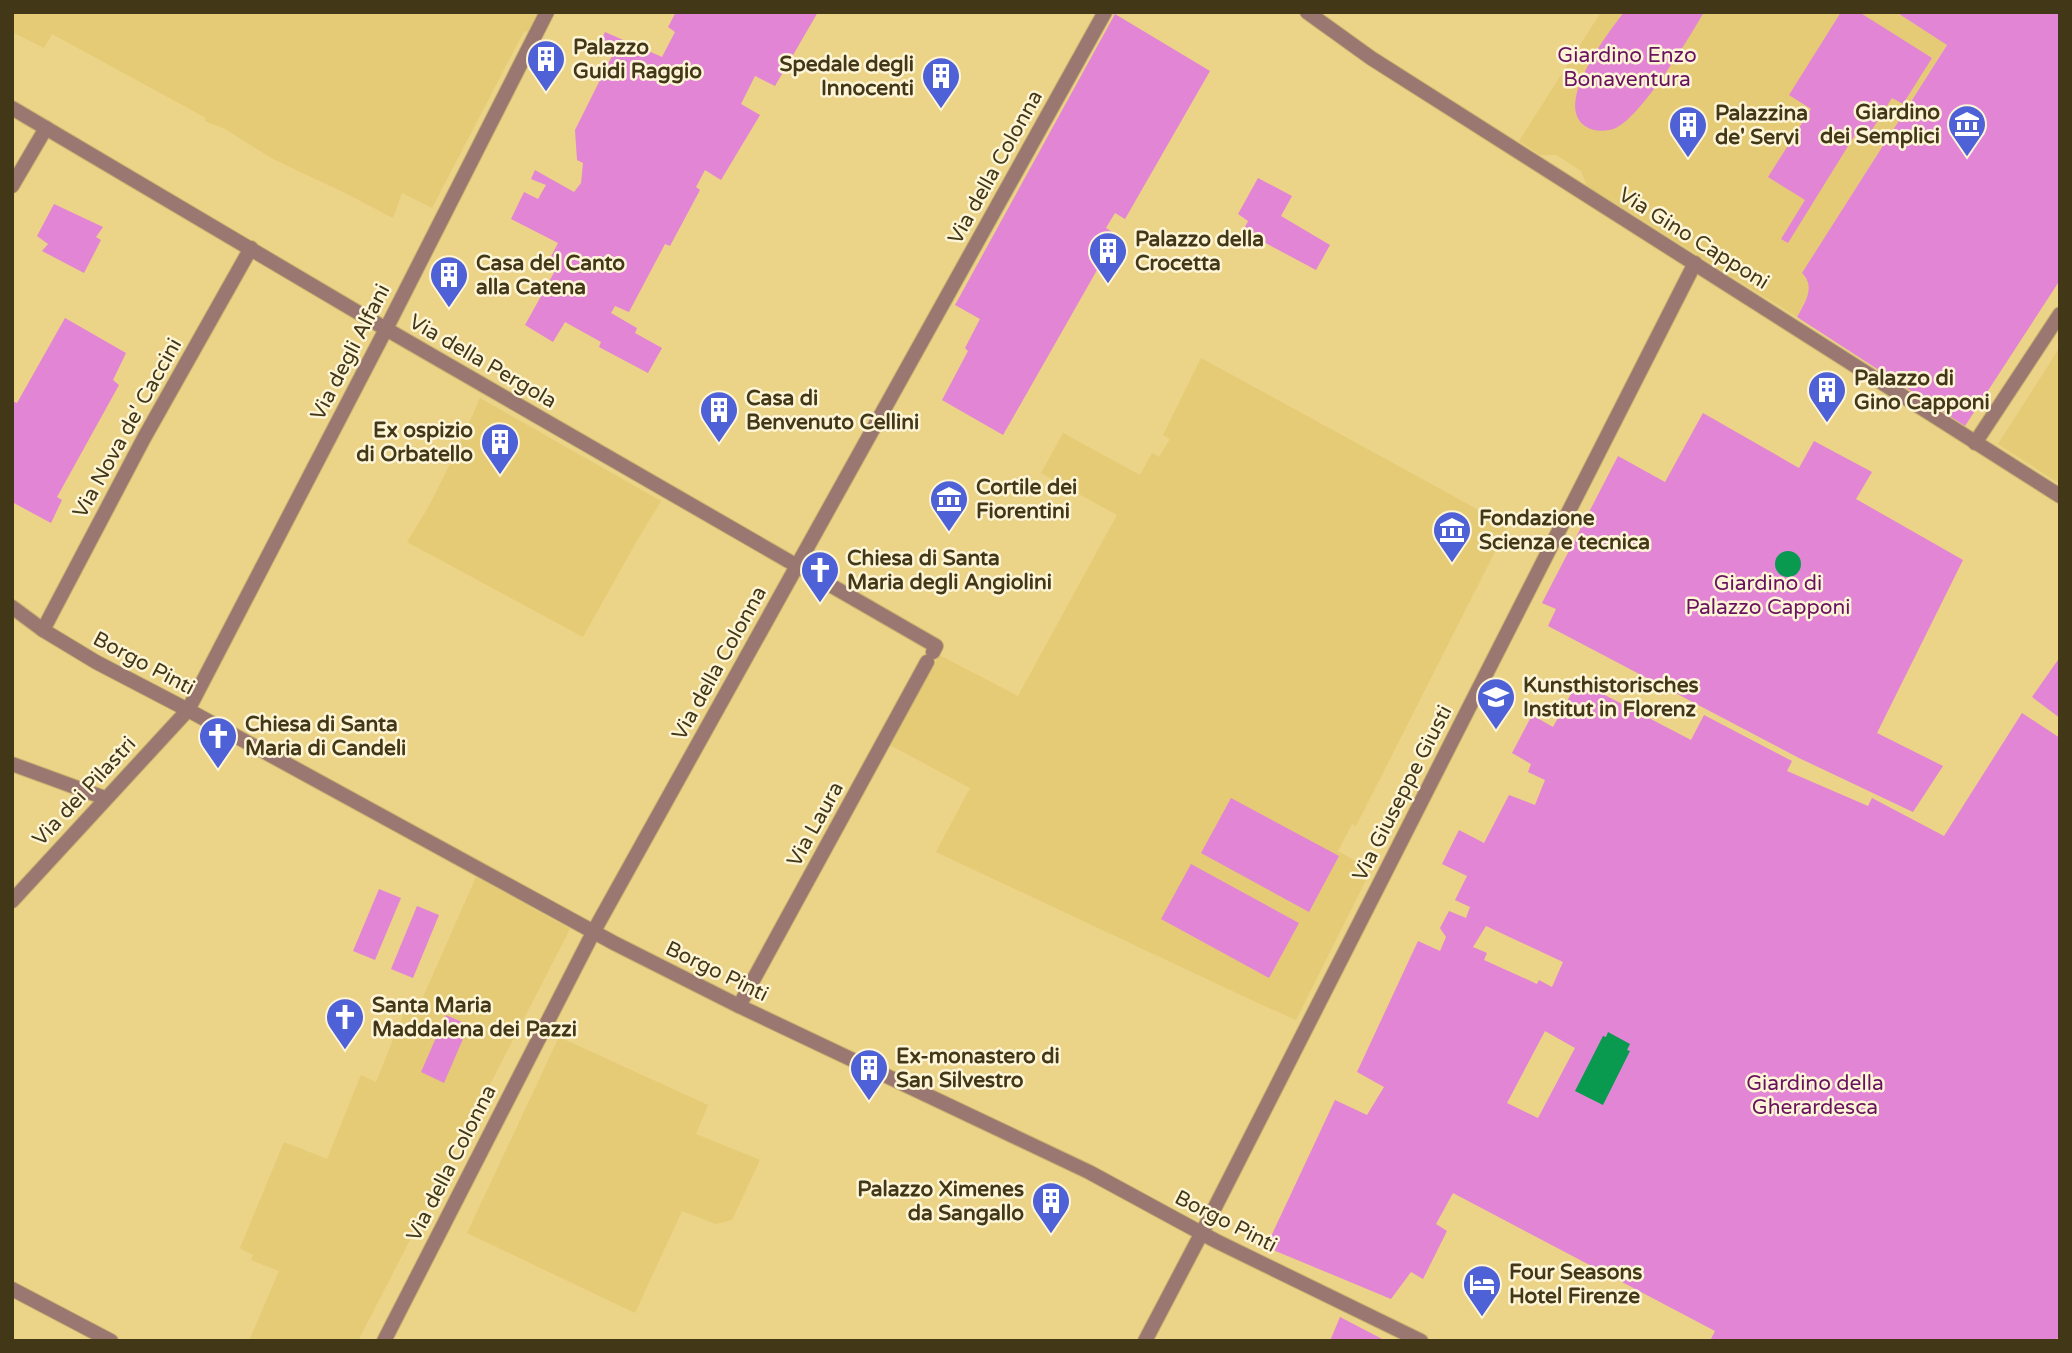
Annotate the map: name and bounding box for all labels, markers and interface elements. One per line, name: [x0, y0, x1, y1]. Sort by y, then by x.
place label: Palazzo Guidi Raggio: [573, 35, 702, 84]
building icon: Palazzo Guidi Raggio: [525, 38, 567, 93]
park label: Giardino Enzo Bonaventura: [1557, 43, 1697, 92]
place label: Spedale degli Innocenti: [780, 52, 914, 101]
building icon: Spedale degli Innocenti: [920, 55, 962, 110]
street label: Via della Colonna: [943, 86, 1048, 249]
place label: Giardino dei Semplici: [1820, 100, 1940, 149]
place label: Palazzina de' Servi: [1715, 101, 1808, 150]
museum icon: Giardino dei Semplici: [1946, 103, 1988, 158]
building icon: Palazzina de' Servi: [1667, 104, 1709, 159]
street label: Via Gino Capponi: [1614, 182, 1774, 295]
place label: Palazzo della Crocetta: [1135, 227, 1264, 276]
building icon: Palazzo della Crocetta: [1087, 230, 1129, 285]
place label: Casa del Canto alla Catena: [476, 251, 625, 300]
building icon: Casa del Canto alla Catena: [428, 254, 470, 309]
street label: Via degli Alfani: [305, 280, 396, 424]
street label: Via della Pergola: [405, 309, 561, 414]
street label: Via Nova de' Caccini: [68, 334, 187, 522]
place label: Palazzo di Gino Capponi: [1854, 366, 1990, 415]
building icon: Palazzo di Gino Capponi: [1806, 369, 1848, 424]
place label: Casa di Benvenuto Cellini: [746, 386, 919, 435]
building icon: Casa di Benvenuto Cellini: [698, 389, 740, 444]
place label: Ex ospizio di Orbatello: [356, 418, 473, 467]
building icon: Ex ospizio di Orbatello: [479, 421, 521, 476]
place label: Cortile dei Fiorentini: [976, 475, 1077, 524]
museum icon: Cortile dei Fiorentini: [928, 478, 970, 533]
place label: Fondazione Scienza e tecnica: [1479, 506, 1650, 555]
museum icon: Fondazione Scienza e tecnica: [1431, 509, 1473, 564]
place label: Chiesa di Santa Maria degli Angiolini: [847, 546, 1052, 595]
church icon: Chiesa di Santa Maria degli Angiolini: [799, 549, 841, 604]
park label: Giardino di Palazzo Capponi: [1685, 571, 1851, 620]
street label: Via della Colonna: [667, 582, 772, 745]
street label: Borgo Pinti: [89, 626, 199, 701]
place label: Kunsthistorisches Institut in Florenz: [1523, 673, 1699, 722]
school or university icon: Kunsthistorisches Institut in Florenz: [1475, 676, 1517, 731]
street label: Via Giuseppe Giusti: [1347, 701, 1458, 885]
place label: Chiesa di Santa Maria di Candeli: [245, 712, 406, 761]
church icon: Chiesa di Santa Maria di Candeli: [197, 715, 239, 770]
street label: Via dei Pilastri: [27, 732, 141, 851]
street label: Via Laura: [782, 777, 849, 871]
street label: Borgo Pinti: [661, 936, 772, 1007]
place label: Santa Maria Maddalena dei Pazzi: [372, 993, 577, 1042]
church icon: Santa Maria Maddalena dei Pazzi: [324, 996, 366, 1051]
place label: Ex-monastero di San Silvestro: [896, 1044, 1060, 1093]
building icon: Ex-monastero di San Silvestro: [848, 1047, 890, 1102]
park label: Giardino della Gherardesca: [1746, 1071, 1884, 1120]
street label: Via della Colonna: [401, 1081, 502, 1246]
place label: Palazzo Ximenes da Sangallo: [857, 1177, 1024, 1226]
building icon: Palazzo Ximenes da Sangallo: [1030, 1180, 1072, 1235]
street label: Borgo Pinti: [1170, 1185, 1281, 1258]
place label: Four Seasons Hotel Firenze: [1509, 1260, 1642, 1309]
hotel icon: Four Seasons Hotel Firenze: [1461, 1263, 1503, 1318]

